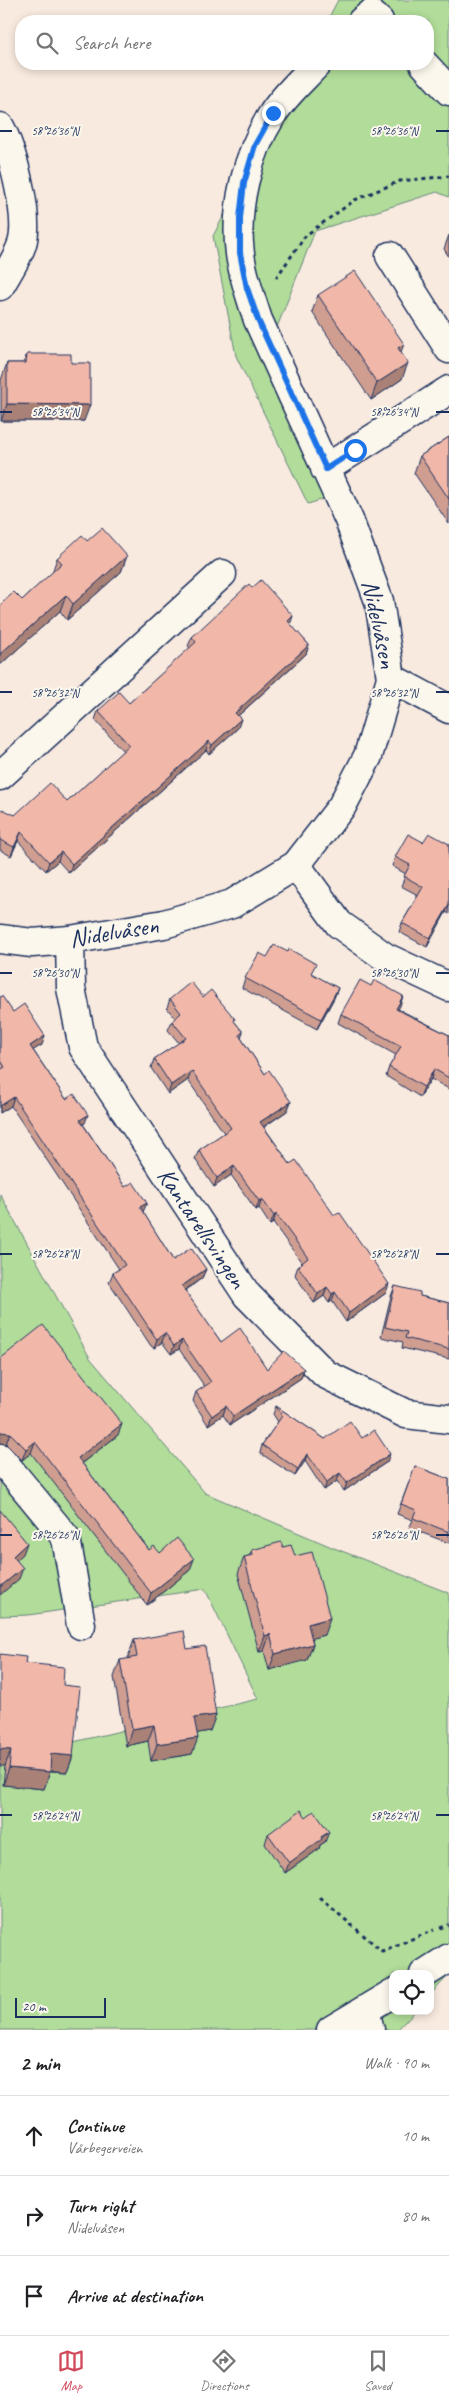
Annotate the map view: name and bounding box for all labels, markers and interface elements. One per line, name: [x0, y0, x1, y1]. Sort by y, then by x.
search box: [15, 15, 434, 70]
icon: search: [33, 29, 61, 57]
text: Search here: [73, 31, 150, 55]
route end: [262, 102, 285, 125]
text: 58°26'36"N: [31, 123, 80, 139]
text: 58°26'36"N: [370, 123, 419, 139]
text: 58°26'34"N: [31, 404, 80, 420]
text: 58°26'34"N: [370, 404, 419, 420]
route start: [344, 439, 367, 462]
street label: Nidelvåsen: [354, 577, 404, 672]
text: 58°26'32"N: [31, 685, 80, 701]
text: 58°26'32"N: [370, 685, 419, 701]
street label: Nidelvåsen: [67, 909, 161, 955]
text: 58°26'30"N: [31, 965, 80, 981]
text: 58°26'30"N: [370, 965, 419, 981]
street label: Kantarellsvingen: [150, 1162, 254, 1295]
text: 58°26'28"N: [31, 1246, 80, 1262]
text: 58°26'28"N: [370, 1246, 419, 1262]
text: 58°26'26"N: [31, 1527, 80, 1543]
text: 58°26'26"N: [370, 1527, 419, 1543]
text: 58°26'24"N: [31, 1808, 80, 1824]
text: 58°26'24"N: [370, 1808, 419, 1824]
map controls: [389, 1970, 434, 2015]
button: locate: [389, 1970, 434, 2015]
scale bar: [15, 1995, 106, 2018]
text: 20 m: [22, 1998, 46, 2015]
text: 2 min: [20, 2050, 60, 2076]
text: Walk · 90 m: [364, 2053, 429, 2073]
text: Continue: [67, 2114, 124, 2138]
icon: ahead: [20, 2122, 48, 2150]
text: 10 m: [402, 2126, 429, 2146]
text: Vårbegerveien: [67, 2138, 142, 2158]
text: Turn right: [67, 2194, 134, 2218]
icon: right: [20, 2202, 48, 2230]
text: 80 m: [402, 2206, 429, 2226]
text: Nidelvåsen: [67, 2218, 124, 2238]
icon: arrive: [20, 2282, 48, 2310]
text: Arrive at destination: [67, 2284, 203, 2308]
tab: Map: [57, 2347, 85, 2394]
tab: Directions: [200, 2347, 249, 2394]
tab: Saved: [364, 2347, 392, 2394]

